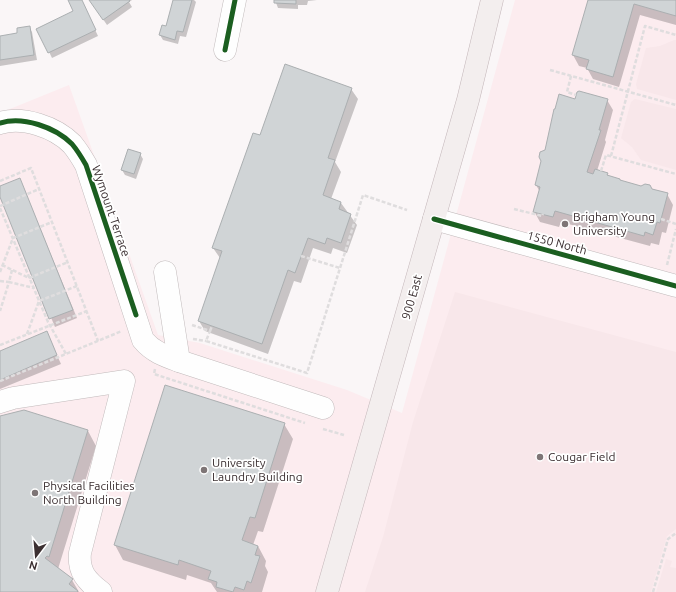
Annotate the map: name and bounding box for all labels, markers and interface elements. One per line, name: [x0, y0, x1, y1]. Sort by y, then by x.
street label: Wymount Terrace: [90, 164, 133, 258]
place label: Brigham Young University: [573, 210, 655, 237]
marker: Brigham Young University: [560, 219, 570, 229]
street label: 1550 North: [526, 228, 589, 257]
street label: 900 East: [399, 273, 424, 321]
place label: Cougar Field: [548, 450, 616, 463]
marker: Cougar Field: [535, 452, 545, 462]
place label: University Laundry Building: [212, 456, 303, 483]
marker: University Laundry Building: [199, 465, 209, 475]
place label: Physical Facilities North Building: [43, 479, 134, 506]
marker: Physical Facilities North Building: [30, 488, 40, 498]
north arrow: [16, 536, 56, 576]
text: N: [28, 559, 39, 573]

